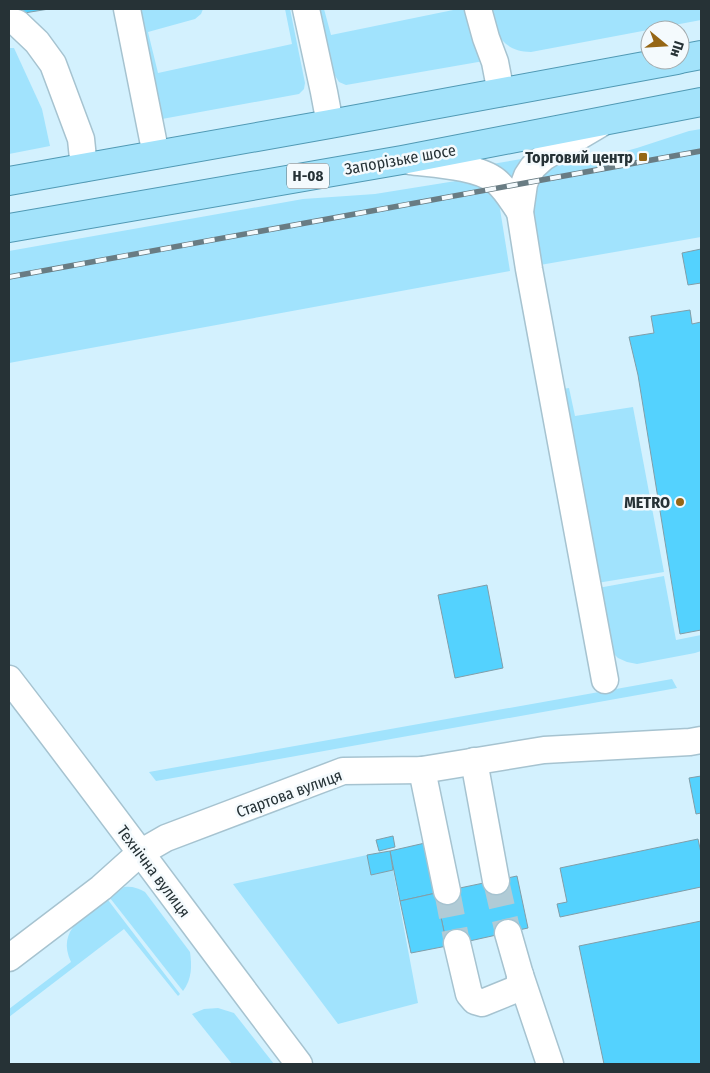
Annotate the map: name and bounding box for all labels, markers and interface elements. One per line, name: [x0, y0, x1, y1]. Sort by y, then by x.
north arrow: [640, 20, 690, 70]
text: Пн: [666, 39, 687, 59]
street label: Запорізьке шосе: [343, 140, 457, 179]
place label: Торговий центр: [525, 148, 633, 167]
marker: Торговий центр: [637, 151, 649, 163]
road number: Н-08: [287, 164, 329, 188]
place label: METRO: [624, 493, 670, 512]
marker: METRO: [674, 496, 686, 508]
street label: Стартова вулиця: [234, 766, 345, 821]
street label: Технічна вулиця: [113, 822, 194, 921]

